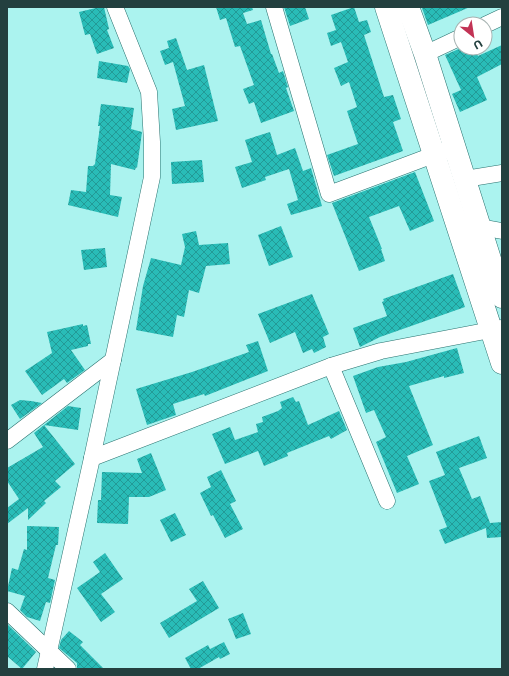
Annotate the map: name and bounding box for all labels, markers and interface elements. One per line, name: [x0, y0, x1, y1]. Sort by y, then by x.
north arrow: [453, 16, 493, 56]
text: U: [471, 36, 485, 53]

